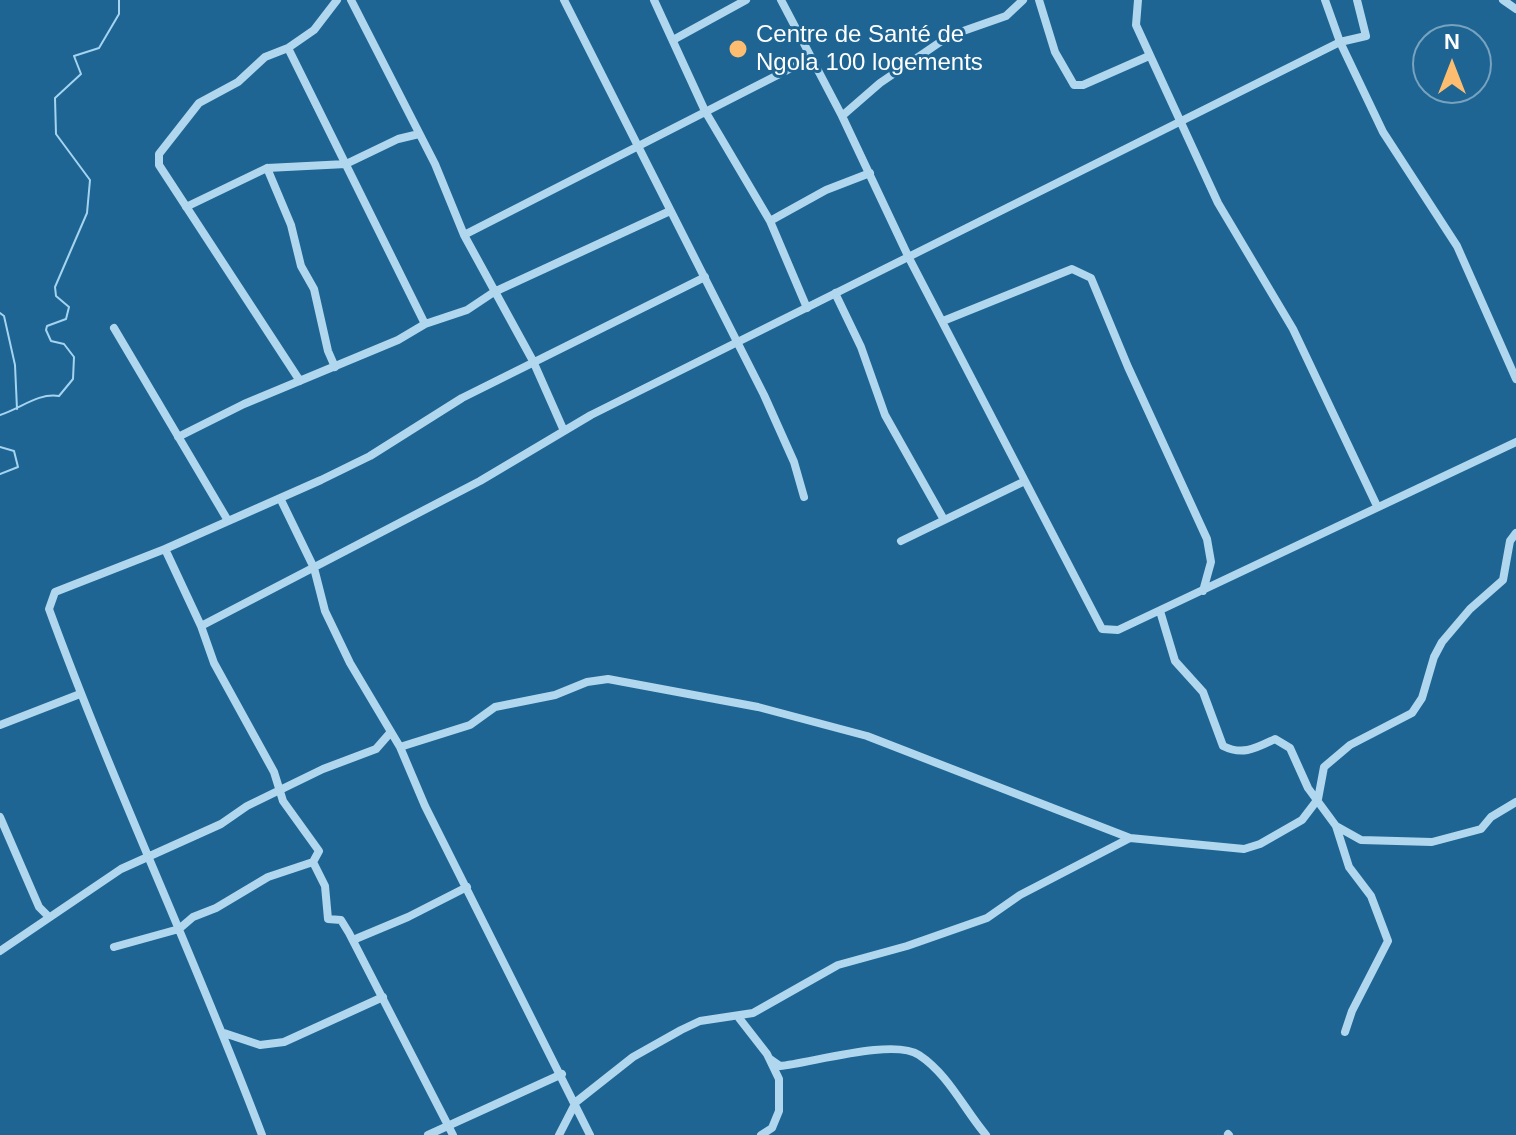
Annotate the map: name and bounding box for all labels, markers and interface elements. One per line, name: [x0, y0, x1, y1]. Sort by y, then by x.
place label: Centre de Santé de Ngola 100 logements: [756, 21, 983, 77]
north arrow: [1412, 24, 1492, 104]
text: N: [1444, 29, 1460, 54]
marker: Centre de Santé de Ngola 100 logements: [727, 38, 749, 60]

